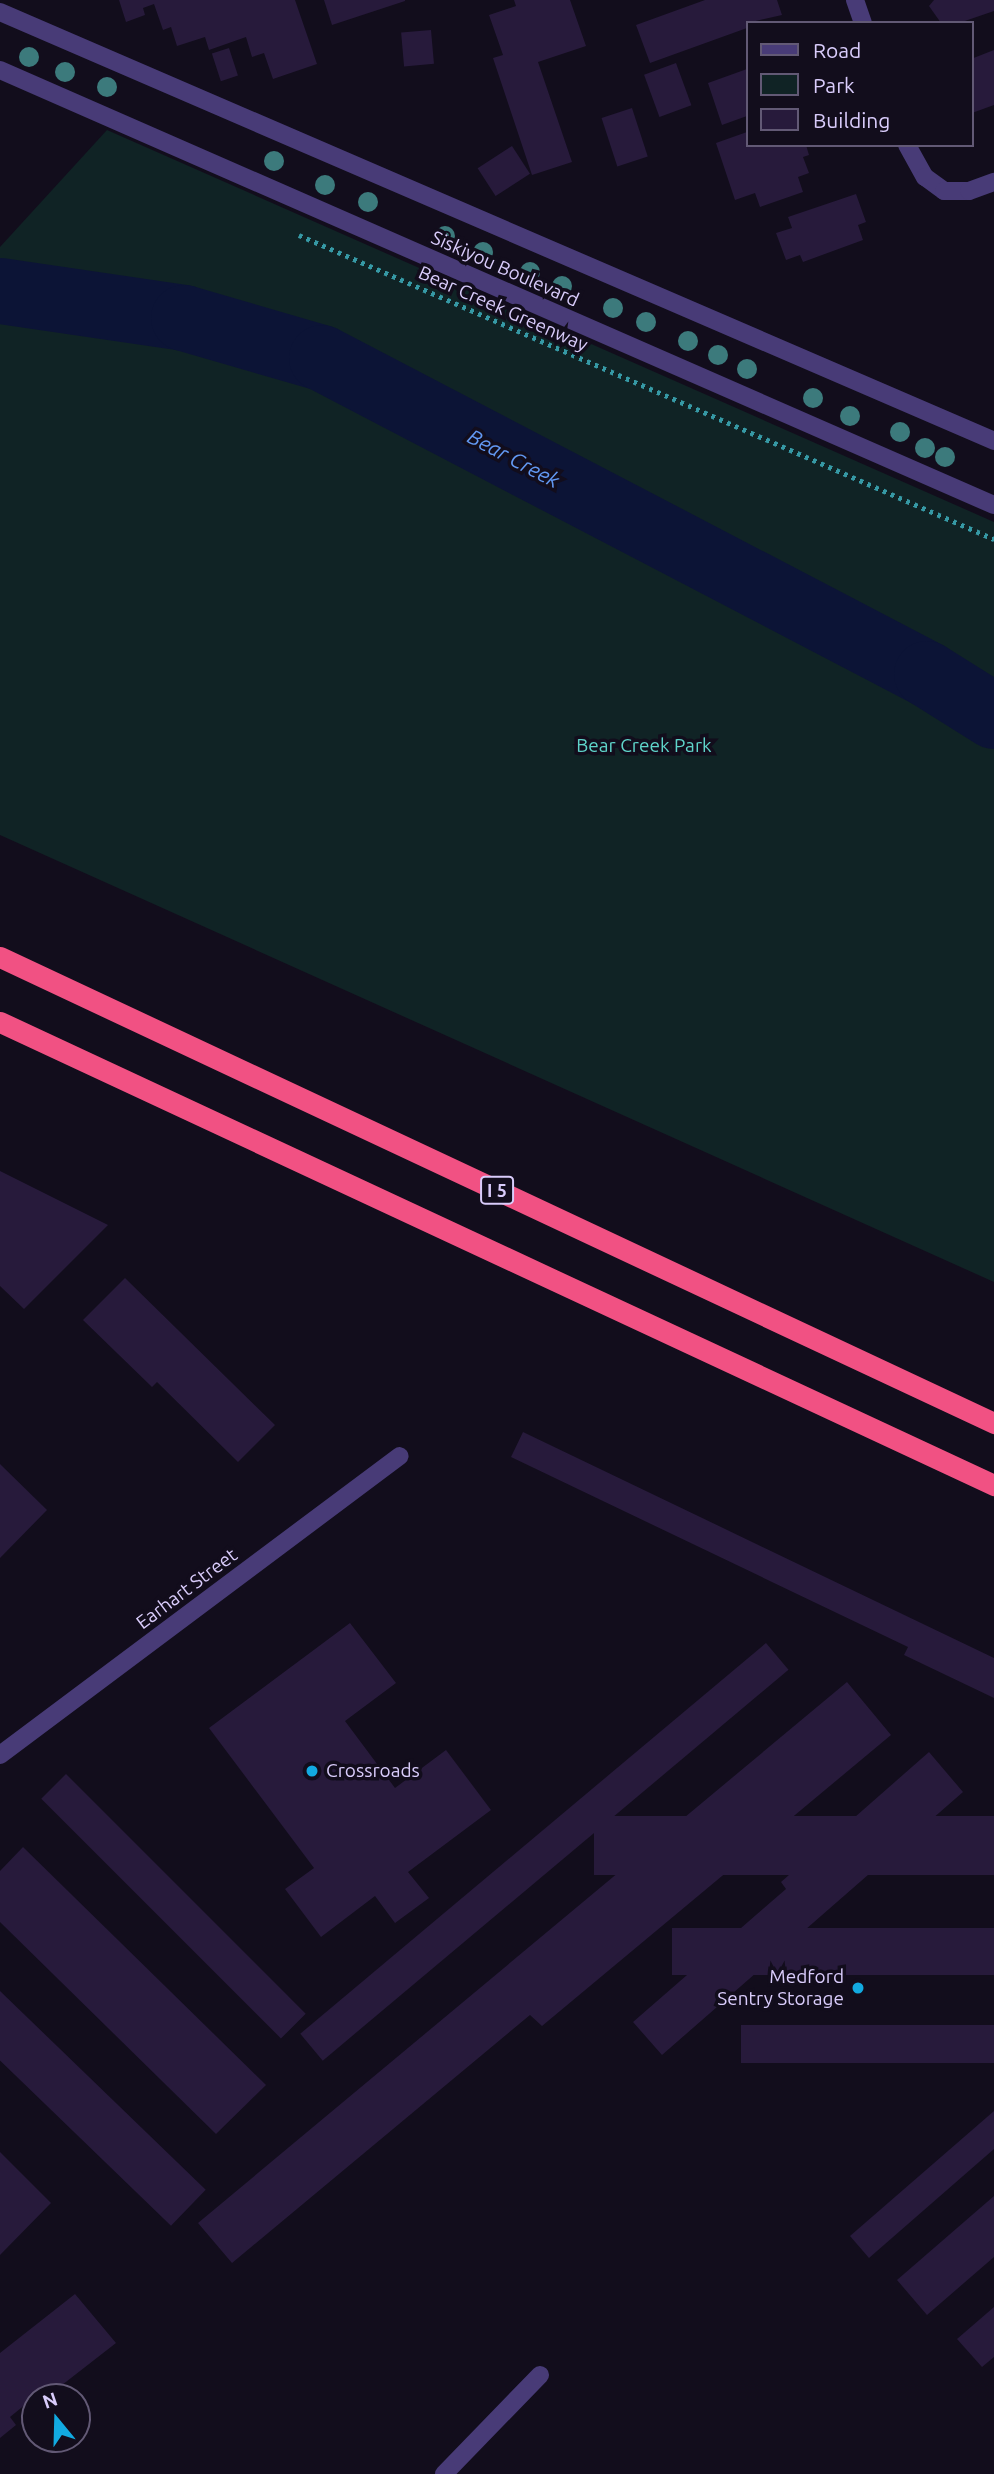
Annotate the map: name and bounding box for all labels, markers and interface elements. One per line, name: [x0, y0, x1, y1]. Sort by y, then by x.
legend: [746, 21, 973, 147]
text: Road: [813, 38, 861, 62]
text: Park: [813, 73, 855, 97]
text: Building: [813, 108, 890, 132]
street label: Siskiyou Boulevard: [428, 226, 582, 312]
street label: Bear Creek Greenway: [415, 261, 591, 357]
water label: Bear Creek: [464, 423, 564, 493]
park label: Bear Creek Park: [576, 735, 712, 757]
road number: I 5: [480, 1176, 514, 1204]
street label: Earhart Street: [132, 1544, 242, 1634]
place label: Crossroads: [326, 1760, 420, 1782]
marker: Crossroads: [304, 1763, 320, 1779]
place label: Medford Sentry Storage: [717, 1966, 844, 2010]
marker: Medford Sentry Storage: [850, 1980, 866, 1996]
north arrow: [21, 2383, 91, 2453]
text: N: [40, 2387, 60, 2413]

